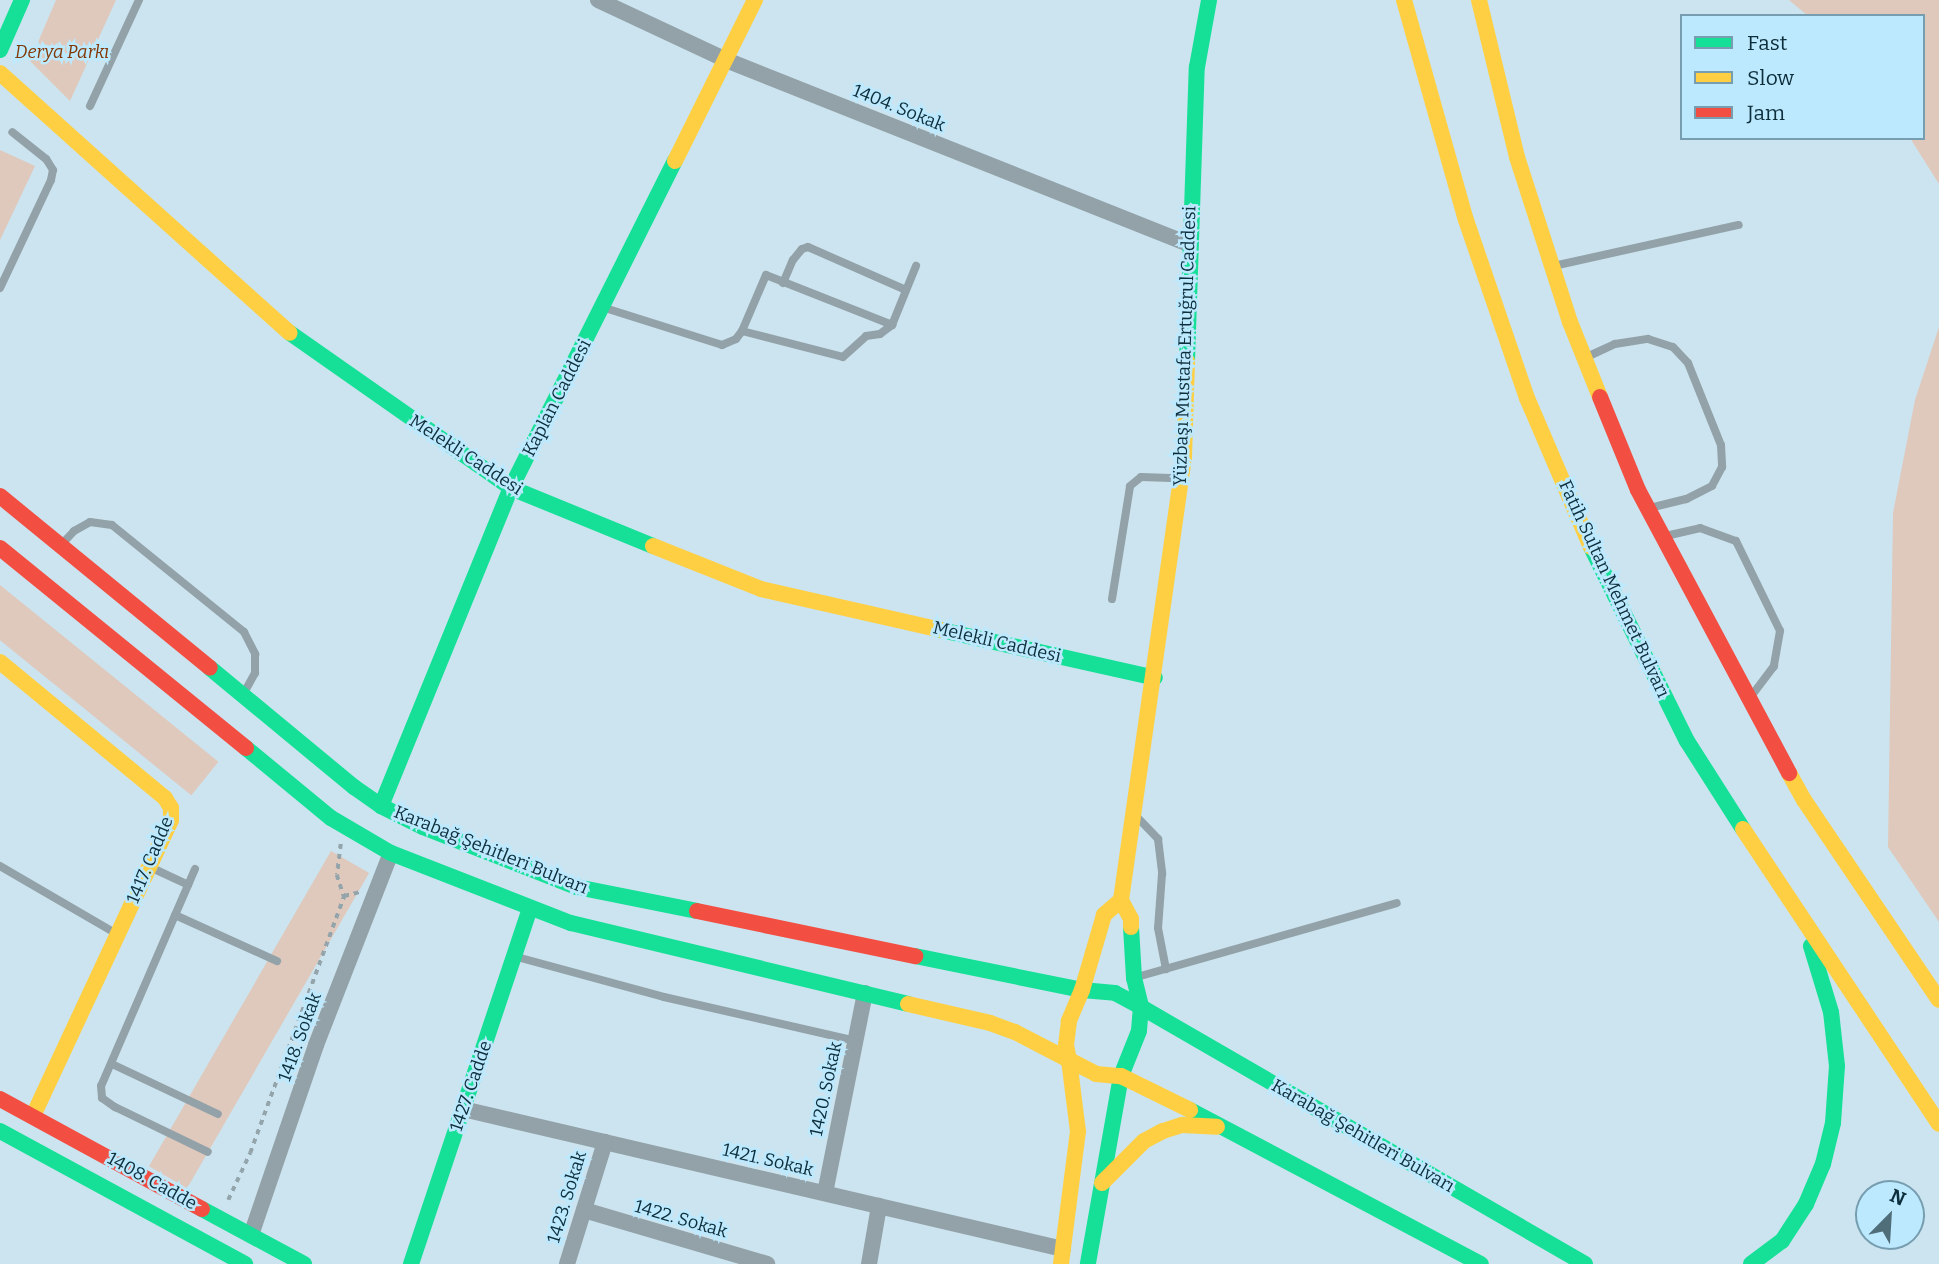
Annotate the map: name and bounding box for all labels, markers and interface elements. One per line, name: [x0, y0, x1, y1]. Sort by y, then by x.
legend: [1680, 14, 1925, 140]
text: Fast: [1747, 30, 1787, 56]
park label: Derya Parkı: [15, 41, 109, 63]
text: Slow: [1747, 65, 1794, 91]
street label: 1404. Sokak: [850, 80, 948, 136]
text: Jam: [1747, 100, 1785, 126]
street label: Yüzbaşı Mustafa Ertuğrul Caddesi: [1169, 206, 1201, 486]
street label: Kaplan Caddesi: [518, 336, 596, 460]
street label: Melekli Caddesi: [405, 410, 527, 500]
street label: Fatih Sultan Mehmet Bulvarı: [1554, 477, 1674, 701]
street label: Melekli Caddesi: [931, 617, 1063, 667]
street label: Karabağ Şehitleri Bulvarı: [391, 801, 591, 899]
street label: 1417. Cadde: [122, 813, 178, 907]
street label: 1418. Sokak: [274, 990, 326, 1084]
street label: 1427. Cadde: [445, 1038, 497, 1134]
street label: 1420. Sokak: [805, 1040, 847, 1138]
street label: Karabağ Şehitleri Bulvarı: [1268, 1075, 1458, 1197]
street label: 1421. Sokak: [720, 1139, 816, 1181]
street label: 1408. Cadde: [103, 1148, 201, 1214]
street label: 1423. Sokak: [543, 1148, 591, 1246]
north arrow: [1855, 1180, 1925, 1250]
text: N: [1887, 1184, 1909, 1211]
street label: 1422. Sokak: [632, 1195, 730, 1243]

